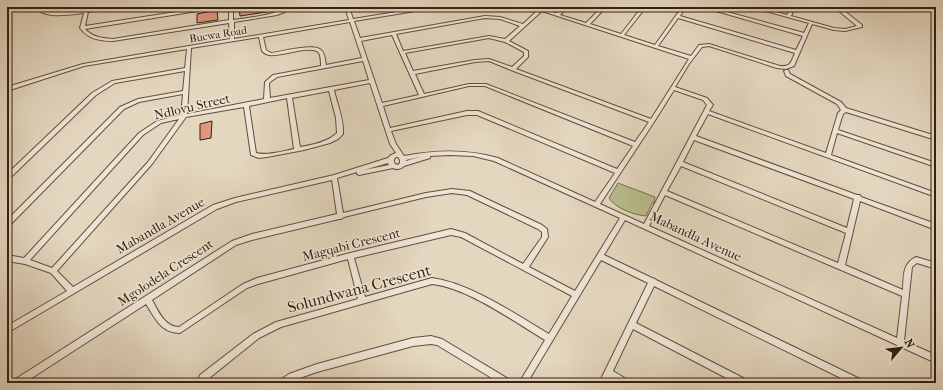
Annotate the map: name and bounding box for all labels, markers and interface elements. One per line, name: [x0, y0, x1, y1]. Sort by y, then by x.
street label: Bucwa Road: [188, 23, 249, 45]
street label: Ndlovu Street: [153, 90, 232, 123]
street label: Mabandla Avenue: [113, 194, 208, 257]
street label: Mabandla Avenue: [647, 209, 745, 265]
street label: Magqabi Crescent: [300, 225, 402, 264]
street label: Mgolodela Crescent: [115, 236, 216, 309]
street label: Solundwana Crescent: [285, 260, 433, 317]
north arrow: [881, 328, 921, 368]
text: N: [902, 337, 917, 351]

